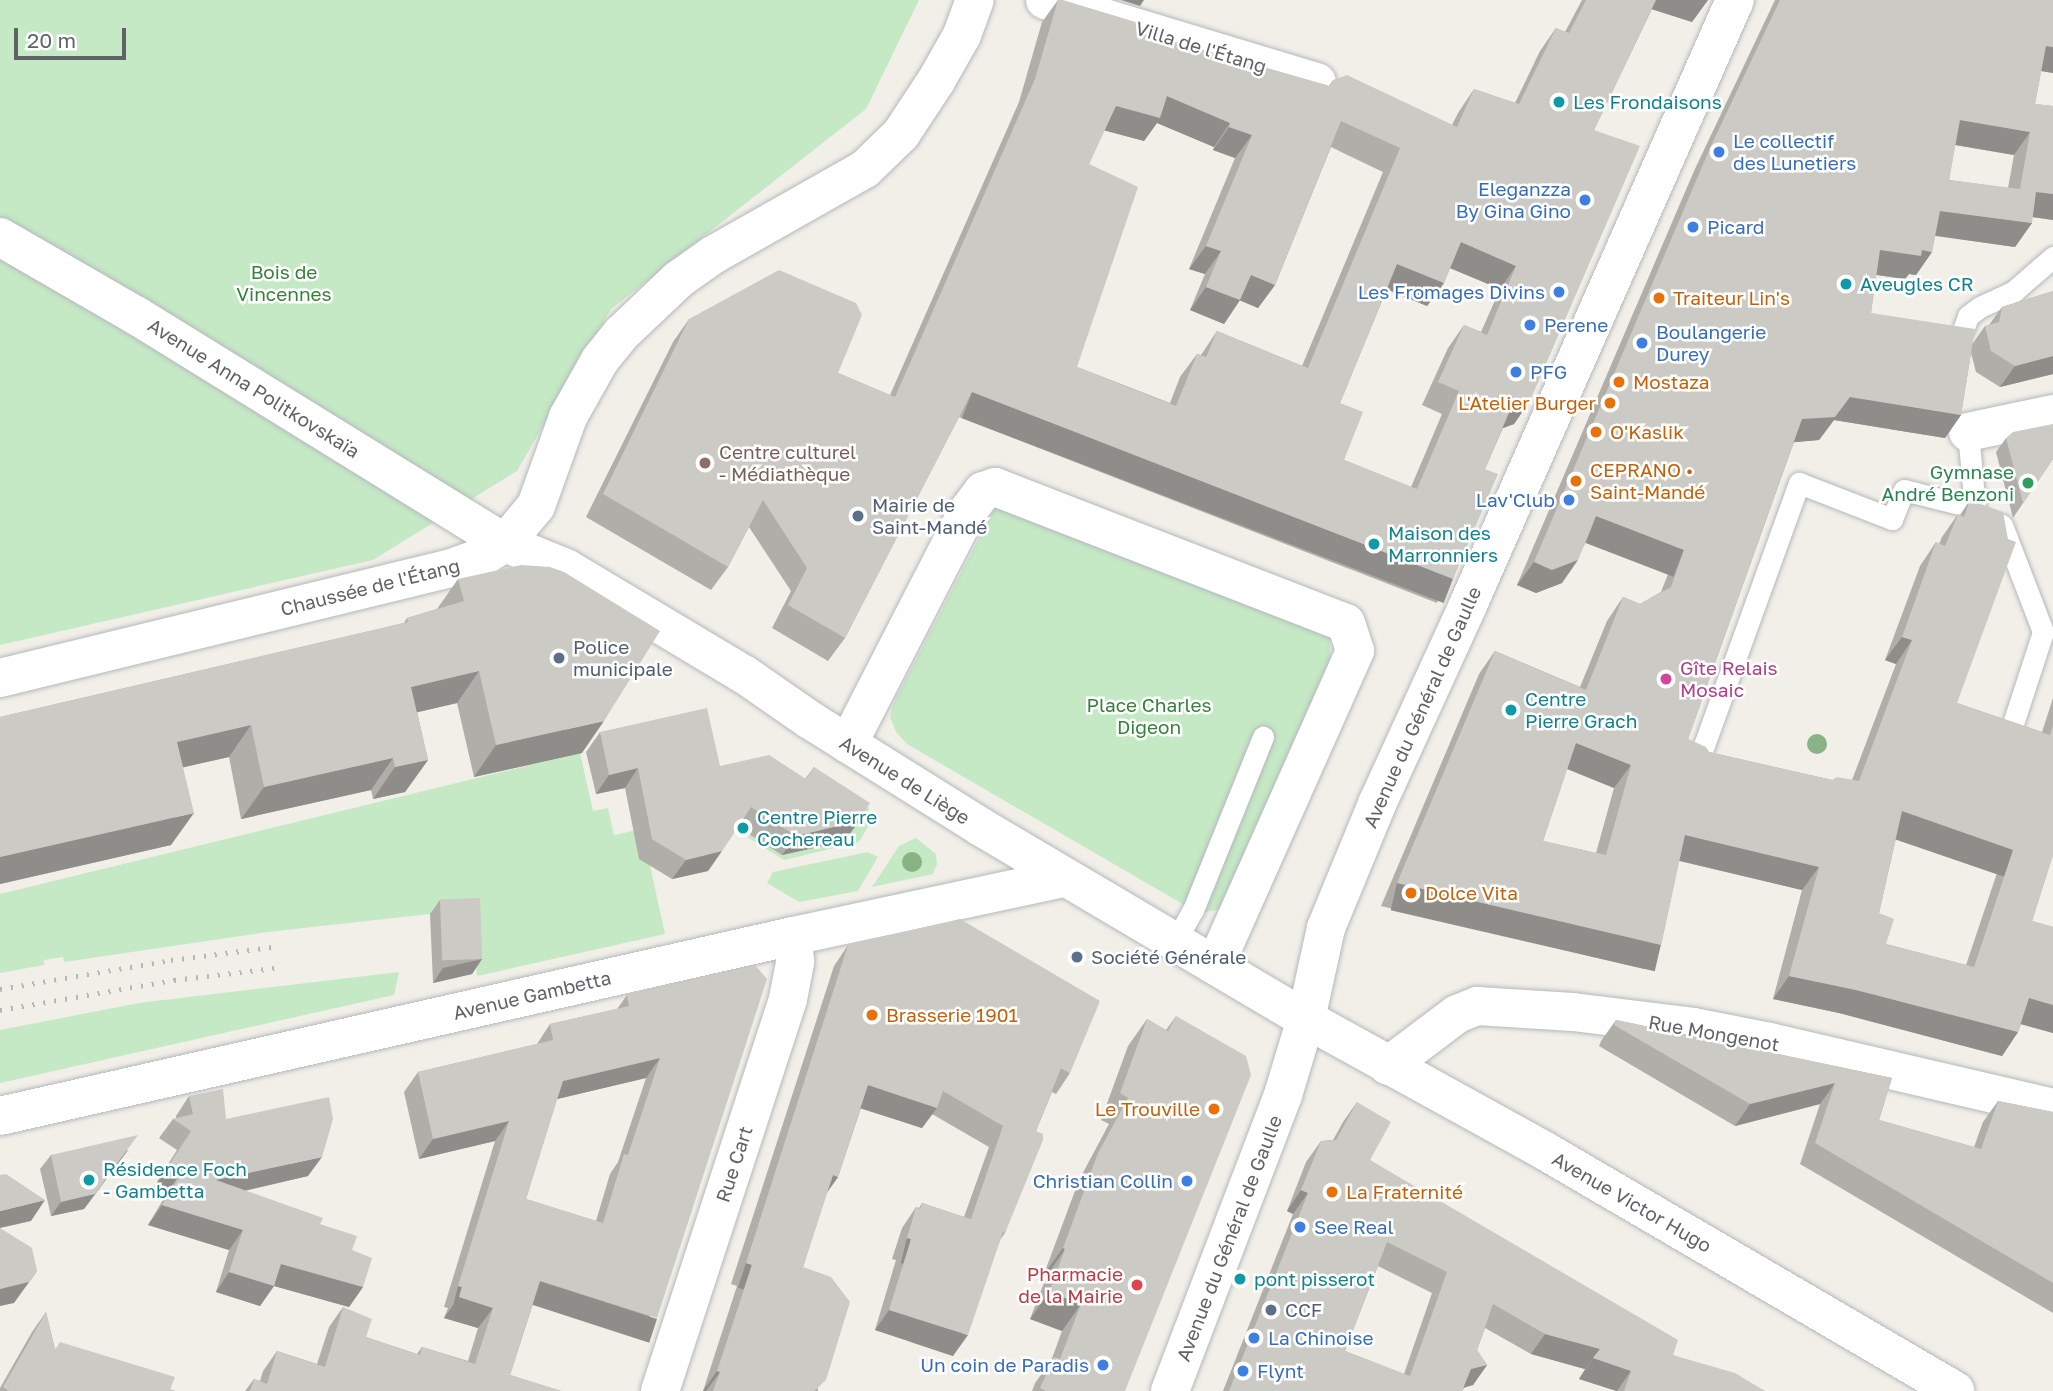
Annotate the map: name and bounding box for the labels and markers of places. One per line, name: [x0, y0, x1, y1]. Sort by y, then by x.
place label: Les Frondaisons: [1573, 91, 1722, 113]
marker: Les Frondaisons: [1551, 94, 1567, 110]
place label: Le collectif des Lunetiers: [1733, 130, 1856, 174]
marker: Le collectif des Lunetiers: [1711, 144, 1727, 160]
place label: Eleganzza By Gina Gino: [1456, 178, 1571, 222]
marker: Eleganzza By Gina Gino: [1577, 192, 1593, 208]
place label: Picard: [1707, 216, 1765, 238]
marker: Picard: [1685, 219, 1701, 235]
place label: Aveugles CR: [1860, 273, 1974, 295]
marker: Aveugles CR: [1838, 276, 1854, 292]
place label: Les Fromages Divins: [1358, 281, 1545, 303]
marker: Les Fromages Divins: [1551, 284, 1567, 300]
place label: Traiteur Lin's: [1673, 287, 1790, 309]
marker: Traiteur Lin's: [1651, 290, 1667, 306]
place label: Perene: [1544, 314, 1608, 336]
marker: Perene: [1522, 317, 1538, 333]
place label: Boulangerie Durey: [1656, 321, 1766, 365]
marker: Boulangerie Durey: [1634, 335, 1650, 351]
place label: PFG: [1530, 361, 1567, 383]
marker: PFG: [1508, 364, 1524, 380]
place label: Mostaza: [1633, 371, 1710, 393]
marker: Mostaza: [1611, 374, 1627, 390]
place label: L'Atelier Burger: [1458, 392, 1596, 414]
marker: L'Atelier Burger: [1602, 395, 1618, 411]
place label: O'Kaslik: [1610, 421, 1684, 443]
marker: O'Kaslik: [1588, 424, 1604, 440]
place label: Centre culturel - Médiathèque: [719, 441, 856, 485]
marker: Centre culturel - Médiathèque: [697, 455, 713, 471]
place label: CEPRANO • Saint-Mandé: [1590, 459, 1705, 503]
place label: Gymnase André Benzoni: [1882, 461, 2014, 505]
marker: CEPRANO • Saint-Mandé: [1568, 473, 1584, 489]
marker: Gymnase André Benzoni: [2020, 475, 2036, 491]
place label: Lav'Club: [1476, 489, 1555, 511]
marker: Lav'Club: [1561, 492, 1577, 508]
place label: Mairie de Saint-Mandé: [872, 494, 987, 538]
marker: Mairie de Saint-Mandé: [850, 508, 866, 524]
place label: Maison des Marronniers: [1388, 522, 1498, 566]
marker: Maison des Marronniers: [1366, 536, 1382, 552]
place label: Police municipale: [573, 636, 673, 680]
marker: Police municipale: [551, 650, 567, 666]
place label: Gîte Relais Mosaic: [1680, 657, 1778, 701]
marker: Gîte Relais Mosaic: [1658, 671, 1674, 687]
place label: Centre Pierre Grach: [1525, 688, 1637, 732]
marker: Centre Pierre Grach: [1503, 702, 1519, 718]
place label: Centre Pierre Cochereau: [757, 806, 877, 850]
marker: Centre Pierre Cochereau: [735, 820, 751, 836]
place label: Dolce Vita: [1425, 882, 1518, 904]
marker: Dolce Vita: [1403, 885, 1419, 901]
place label: Société Générale: [1091, 946, 1246, 968]
marker: Société Générale: [1069, 949, 1085, 965]
place label: Brasserie 1901: [886, 1004, 1018, 1026]
marker: Brasserie 1901: [864, 1007, 880, 1023]
place label: Le Trouville: [1095, 1098, 1200, 1120]
marker: Le Trouville: [1206, 1101, 1222, 1117]
place label: Résidence Foch - Gambetta: [103, 1158, 247, 1202]
place label: Christian Collin: [1033, 1170, 1173, 1192]
marker: Résidence Foch - Gambetta: [81, 1172, 97, 1188]
marker: Christian Collin: [1179, 1173, 1195, 1189]
place label: La Fraternité: [1346, 1181, 1463, 1203]
marker: La Fraternité: [1324, 1184, 1340, 1200]
place label: See Real: [1314, 1216, 1394, 1238]
marker: See Real: [1292, 1219, 1308, 1235]
place label: Pharmacie de la Mairie: [1018, 1263, 1123, 1307]
place label: pont pisserot: [1254, 1268, 1375, 1290]
marker: pont pisserot: [1232, 1271, 1248, 1287]
marker: Pharmacie de la Mairie: [1129, 1277, 1145, 1293]
place label: CCF: [1285, 1299, 1322, 1321]
marker: CCF: [1263, 1302, 1279, 1318]
place label: La Chinoise: [1268, 1327, 1373, 1349]
marker: La Chinoise: [1246, 1330, 1262, 1346]
place label: Un coin de Paradis: [920, 1354, 1089, 1376]
marker: Un coin de Paradis: [1095, 1357, 1111, 1373]
place label: Flynt: [1257, 1360, 1304, 1382]
marker: Flynt: [1235, 1363, 1251, 1379]

